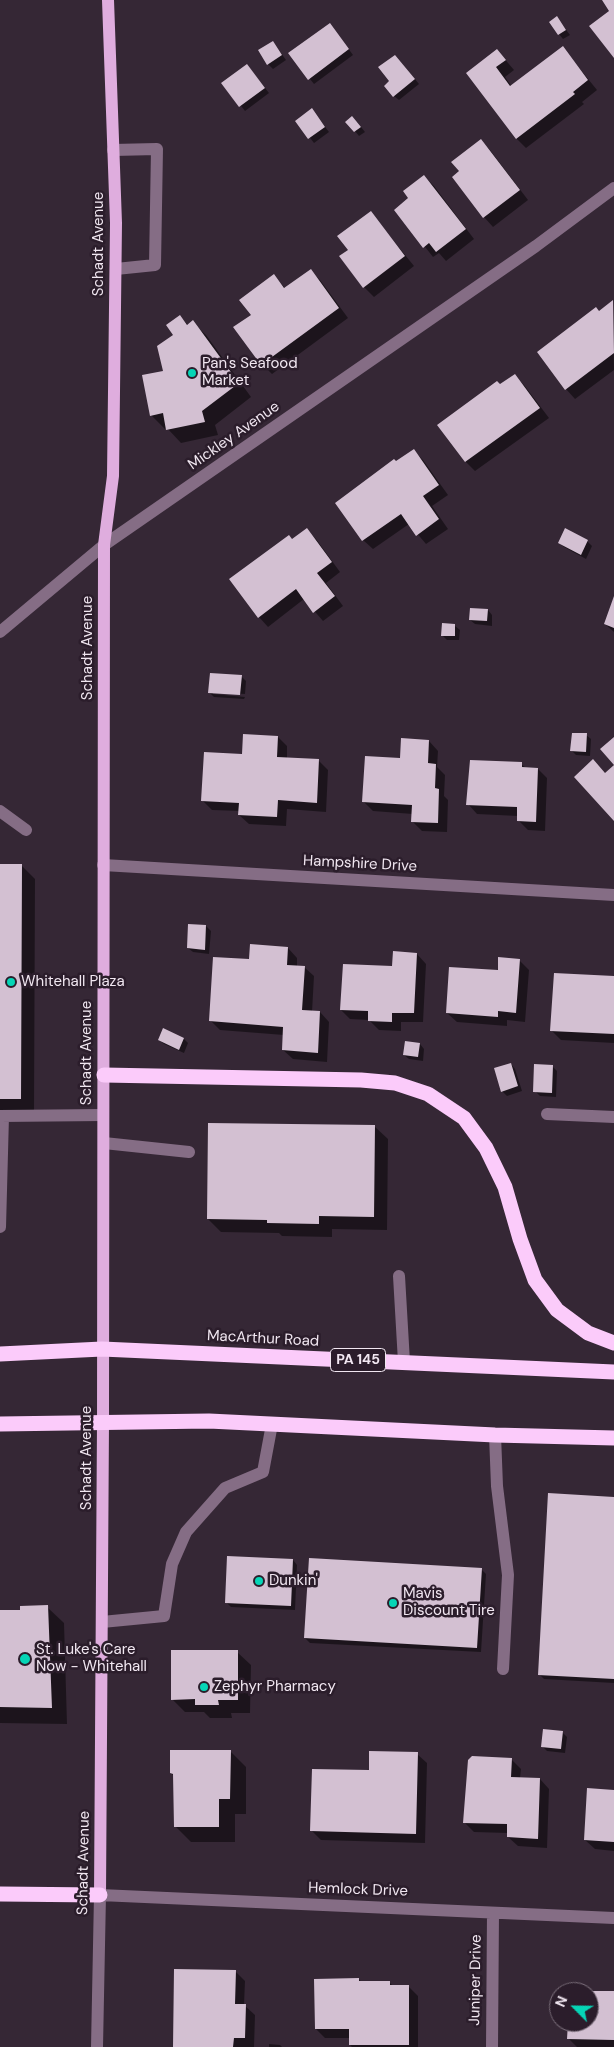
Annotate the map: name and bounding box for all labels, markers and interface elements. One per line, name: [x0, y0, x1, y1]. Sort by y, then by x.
street label: Schadt Avenue: [90, 192, 108, 296]
place label: Pan's Seafood Market: [202, 355, 298, 390]
marker: Pan's Seafood Market: [186, 367, 198, 379]
street label: Mickley Avenue: [185, 398, 283, 474]
street label: Schadt Avenue: [79, 596, 97, 700]
street label: Hampshire Drive: [303, 852, 417, 876]
place label: Whitehall Plaza: [21, 973, 125, 991]
marker: Whitehall Plaza: [5, 976, 17, 988]
street label: Schadt Avenue: [78, 1001, 96, 1105]
street label: MacArthur Road: [206, 1327, 320, 1351]
road number: PA 145: [330, 1348, 386, 1372]
street label: Schadt Avenue: [78, 1406, 96, 1510]
place label: Dunkin': [269, 1572, 318, 1590]
marker: Dunkin': [253, 1575, 265, 1587]
place label: Mavis Discount Tire: [403, 1585, 495, 1620]
marker: Mavis Discount Tire: [387, 1597, 399, 1609]
place label: St. Luke's Care Now - Whitehall: [36, 1641, 147, 1676]
marker: St. Luke's Care Now - Whitehall: [18, 1652, 32, 1666]
place label: Zephyr Pharmacy: [214, 1678, 336, 1696]
marker: Zephyr Pharmacy: [198, 1681, 210, 1693]
street label: Schadt Avenue: [74, 1811, 94, 1915]
street label: Hemlock Drive: [308, 1879, 408, 1901]
street label: Juniper Drive: [466, 1934, 486, 2026]
north arrow: [549, 1982, 599, 2032]
text: N: [551, 1993, 571, 2010]

